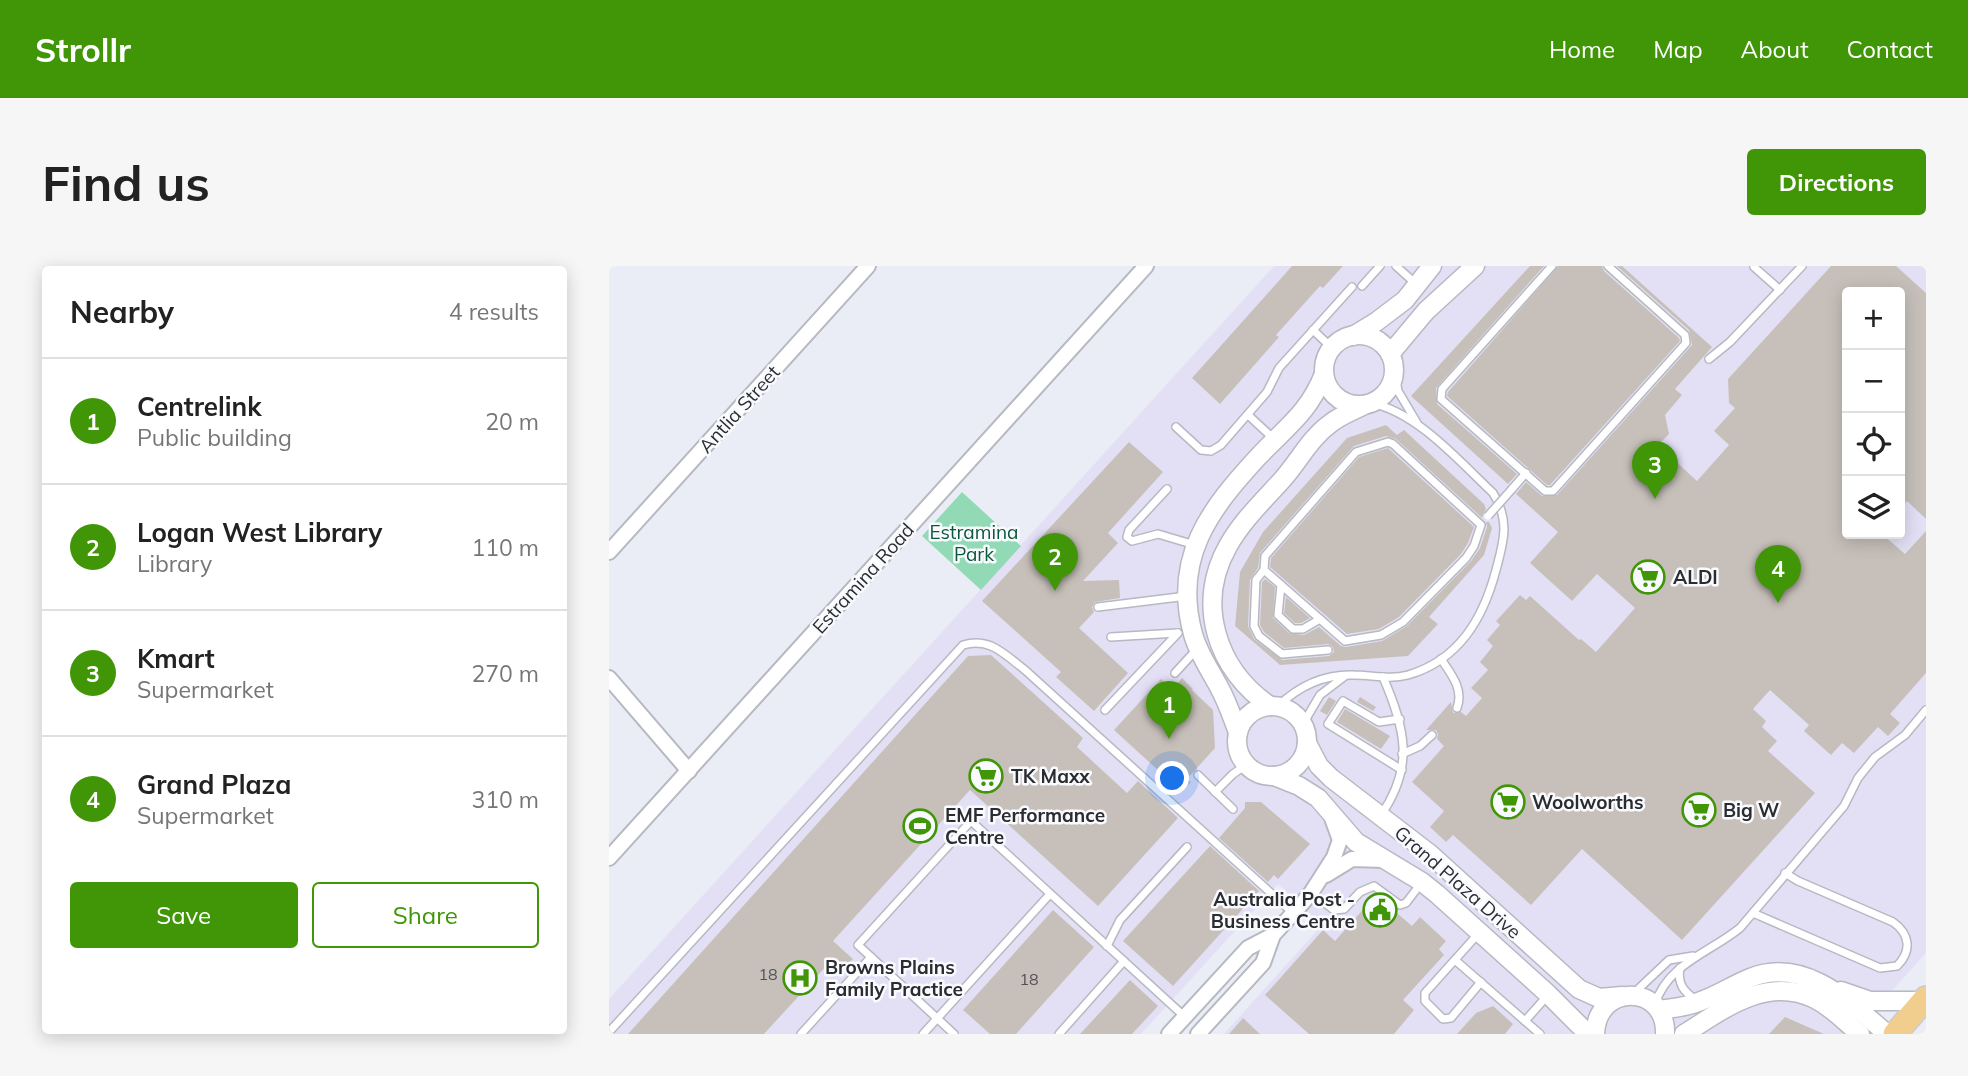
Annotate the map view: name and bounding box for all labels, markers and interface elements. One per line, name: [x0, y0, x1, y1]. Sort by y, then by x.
text: Strollr: [35, 29, 131, 70]
text: Home: [1549, 34, 1615, 64]
text: Map: [1653, 34, 1703, 64]
text: About: [1741, 34, 1809, 64]
text: Contact: [1847, 34, 1933, 64]
button: Directions: [1747, 149, 1926, 215]
text: Find us: [42, 152, 210, 213]
map controls: [1842, 287, 1905, 539]
button: +: [1842, 287, 1905, 350]
text: Nearby: [70, 293, 174, 331]
text: 4 results: [449, 297, 539, 326]
button: −: [1842, 350, 1905, 413]
street label: Antlia Street: [693, 360, 785, 458]
text: Centrelink: [137, 390, 262, 423]
text: 1: [86, 407, 100, 436]
text: 20 m: [485, 407, 539, 436]
button: locate: [1842, 413, 1905, 476]
text: Public building: [137, 423, 292, 452]
pin: 3: [1632, 441, 1678, 499]
button: layers: [1842, 476, 1905, 539]
text: Logan West Library: [137, 516, 382, 549]
street label: Estramina Road: [807, 518, 919, 638]
park label: Estramina Park: [930, 520, 1018, 566]
text: 2: [86, 533, 100, 562]
text: 110 m: [471, 533, 539, 562]
pin: 2: [1032, 533, 1078, 591]
pin: 4: [1755, 545, 1801, 603]
text: Library: [137, 549, 212, 578]
supermarket icon: ALDI: [1629, 558, 1667, 596]
place label: ALDI: [1673, 565, 1718, 589]
text: Kmart: [137, 642, 215, 675]
text: 3: [86, 659, 100, 688]
text: 270 m: [471, 659, 539, 688]
text: Supermarket: [137, 675, 274, 704]
pin: 1: [1146, 681, 1192, 739]
supermarket icon: TK Maxx: [967, 757, 1005, 795]
your location: [1155, 761, 1189, 795]
place label: TK Maxx: [1011, 764, 1090, 788]
text: Grand Plaza: [137, 768, 291, 801]
supermarket icon: Woolworths: [1489, 783, 1527, 821]
text: 4: [86, 785, 100, 814]
text: 310 m: [471, 785, 539, 814]
place label: Woolworths: [1532, 790, 1644, 814]
supermarket icon: Big W: [1680, 791, 1718, 829]
place label: Big W: [1723, 798, 1779, 822]
text: Supermarket: [137, 801, 274, 830]
place label: EMF Performance Centre: [945, 803, 1105, 849]
sports icon: EMF Performance Centre: [901, 807, 939, 845]
street label: Grand Plaza Drive: [1390, 820, 1526, 944]
button: Save: [70, 882, 298, 948]
button: Share: [312, 882, 539, 948]
place label: Australia Post - Business Centre: [1211, 887, 1355, 933]
public building icon: Australia Post - Business Centre: [1361, 891, 1399, 929]
place label: Browns Plains Family Practice: [825, 955, 963, 1001]
hospital icon: Browns Plains Family Practice: [781, 959, 819, 997]
house number: 18: [758, 964, 778, 984]
house number: 18: [1019, 969, 1039, 989]

